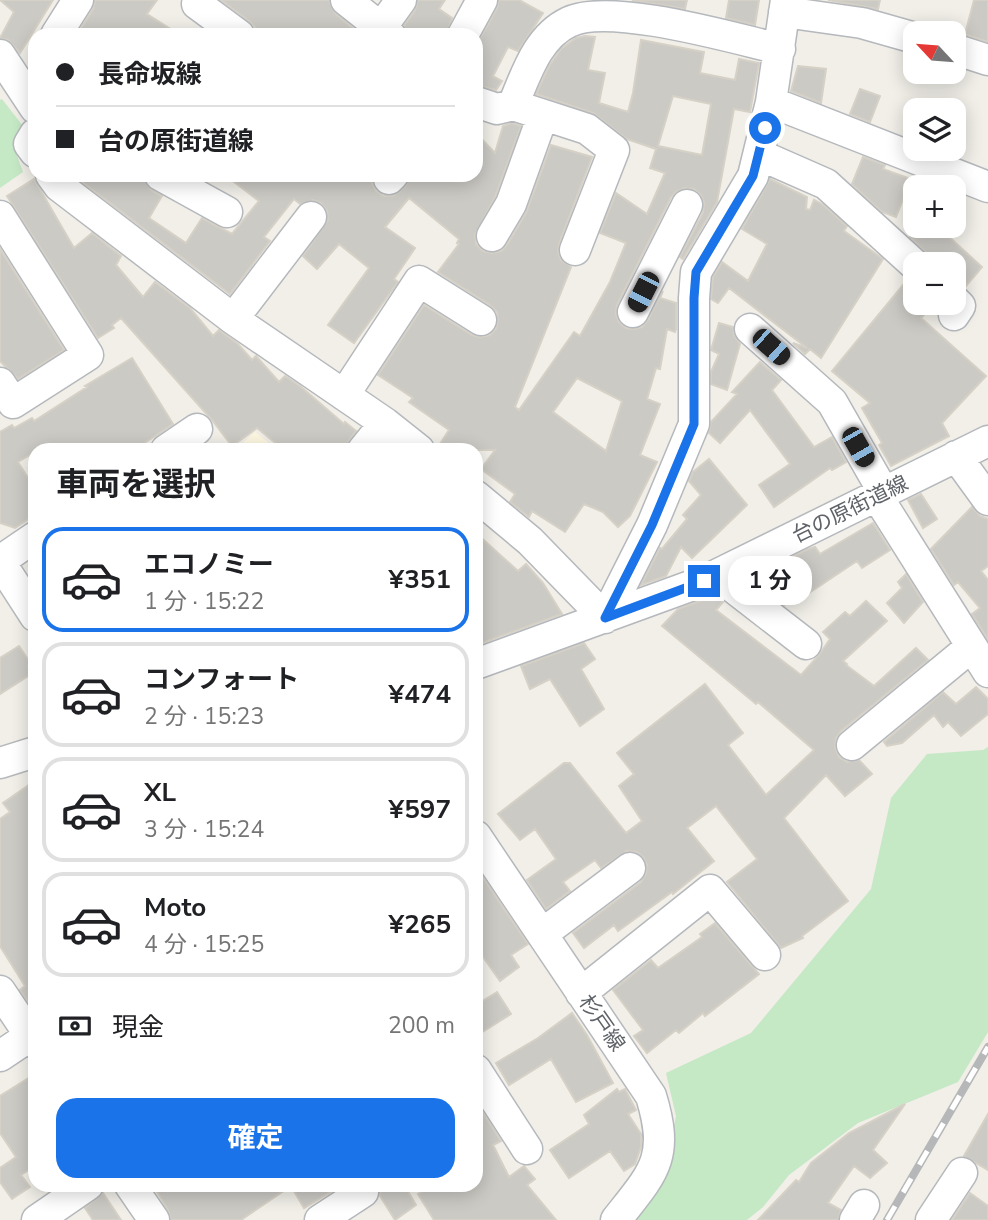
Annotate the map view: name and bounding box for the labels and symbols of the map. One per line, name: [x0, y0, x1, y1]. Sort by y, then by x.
north arrow: [903, 21, 966, 84]
route start: [749, 112, 781, 144]
car: [625, 269, 662, 315]
car: [749, 325, 794, 369]
car: [839, 424, 878, 470]
street label: 台の原街道線: [787, 469, 913, 549]
callout: 1 分: [728, 556, 812, 606]
route end: [688, 565, 720, 597]
street label: 杉戸線: [572, 989, 632, 1057]

